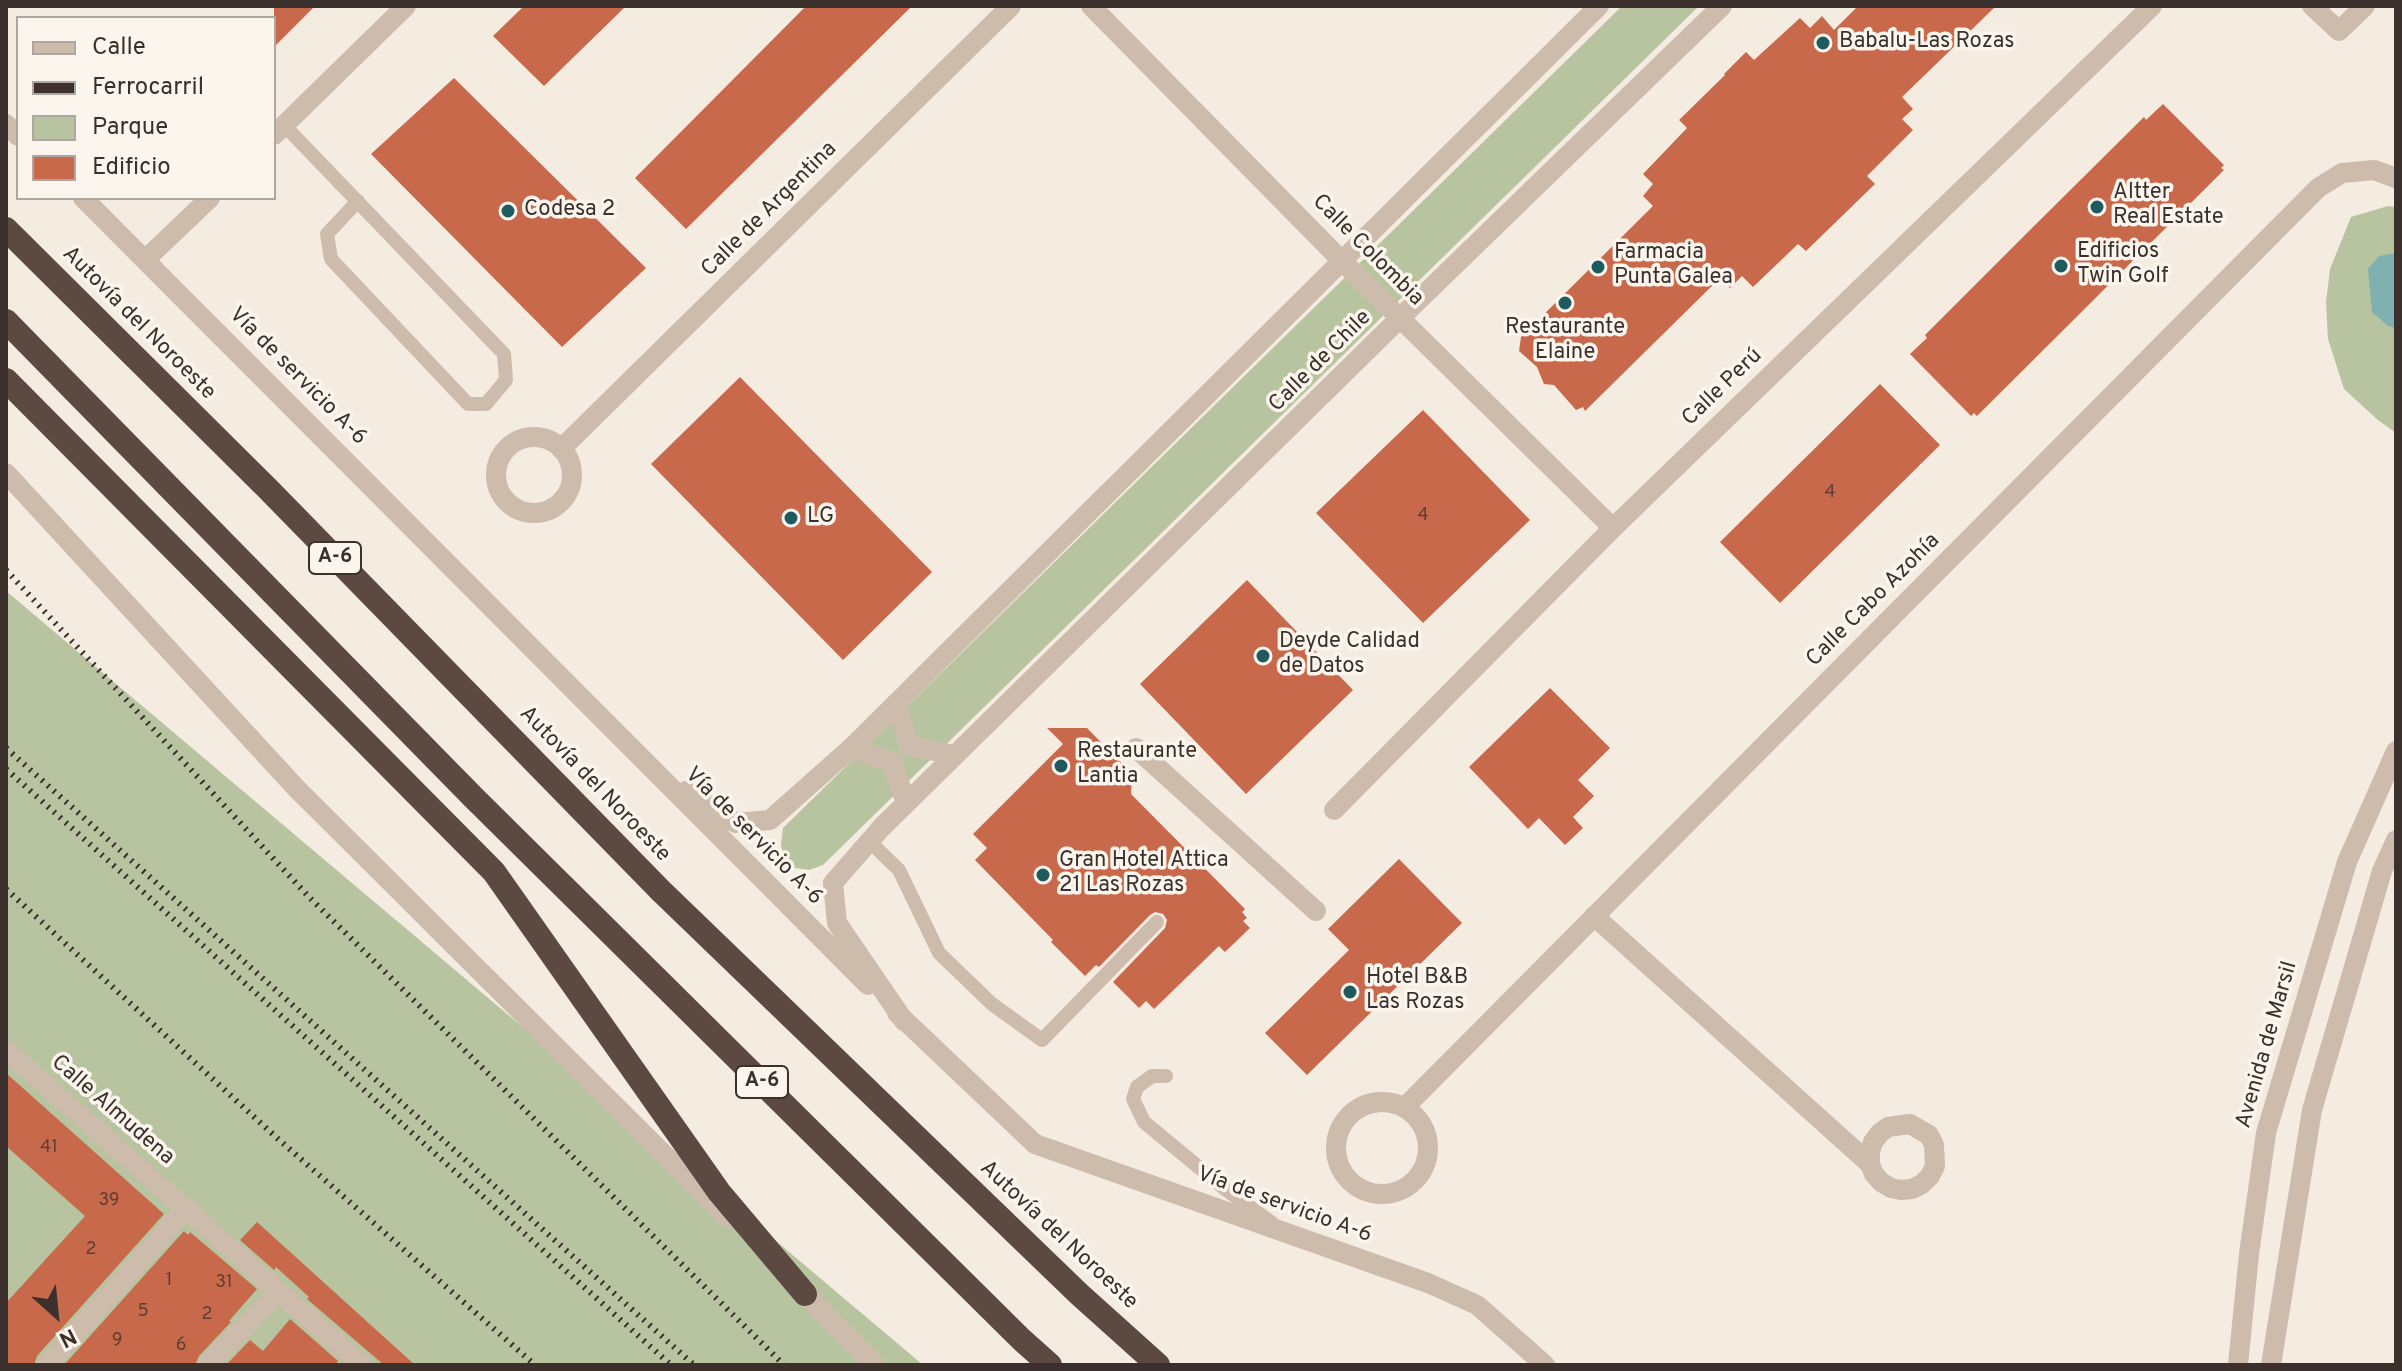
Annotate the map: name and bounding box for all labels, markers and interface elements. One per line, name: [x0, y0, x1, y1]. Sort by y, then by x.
legend: [16, 16, 276, 200]
place label: Babalu-Las Rozas: [1839, 30, 2015, 56]
text: Calle: [92, 33, 146, 63]
marker: Babalu-Las Rozas: [1814, 34, 1832, 52]
text: Ferrocarril: [92, 73, 204, 103]
text: Parque: [92, 113, 168, 143]
street label: Calle de Argentina: [697, 137, 843, 283]
text: Edificio: [92, 153, 171, 183]
place label: Altter Real Estate: [2113, 181, 2223, 232]
street label: Calle Colombia: [1306, 190, 1428, 312]
place label: Codesa 2: [524, 198, 615, 224]
marker: Altter Real Estate: [2088, 198, 2106, 216]
marker: Codesa 2: [499, 202, 517, 220]
place label: Edificios Twin Golf: [2077, 240, 2168, 292]
place label: Farmacia Punta Galea: [1614, 241, 1733, 292]
street label: Autovía del Noroeste: [56, 242, 220, 406]
marker: Edificios Twin Golf: [2052, 257, 2070, 275]
marker: Farmacia Punta Galea: [1589, 258, 1607, 276]
marker: Restaurante Elaine: [1556, 294, 1574, 312]
street label: Vía de servicio A-6: [222, 302, 372, 452]
street label: Calle de Chile: [1264, 305, 1378, 419]
place label: Restaurante Elaine: [1505, 316, 1625, 368]
street label: Calle Perú: [1677, 343, 1769, 433]
house number: 4: [1824, 482, 1836, 504]
place label: LG: [807, 505, 834, 531]
house number: 4: [1417, 505, 1429, 527]
marker: LG: [782, 509, 800, 527]
street label: Calle Cabo Azohía: [1802, 529, 1946, 673]
road number: A-6: [309, 542, 361, 574]
place label: Deyde Calidad de Datos: [1279, 630, 1420, 682]
marker: Deyde Calidad de Datos: [1254, 647, 1272, 665]
street label: Autovía del Noroeste: [513, 702, 675, 868]
place label: Restaurante Lantia: [1077, 740, 1197, 792]
marker: Restaurante Lantia: [1052, 757, 1070, 775]
street label: Vía de servicio A-6: [678, 762, 828, 912]
place label: Gran Hotel Attica 21 Las Rozas: [1059, 849, 1228, 900]
marker: Gran Hotel Attica 21 Las Rozas: [1034, 866, 1052, 884]
street label: Avenida de Marsil: [2232, 959, 2304, 1131]
place label: Hotel B&B Las Rozas: [1366, 966, 1468, 1018]
marker: Hotel B&B Las Rozas: [1341, 983, 1359, 1001]
street label: Calle Almudena: [45, 1050, 179, 1172]
road number: A-6: [736, 1066, 788, 1098]
house number: 41: [40, 1137, 58, 1159]
street label: Autovía del Noroeste: [974, 1156, 1142, 1316]
street label: Vía de servicio A-6: [1193, 1162, 1375, 1250]
house number: 39: [98, 1190, 120, 1212]
house number: 2: [85, 1239, 97, 1261]
house number: 1: [166, 1270, 172, 1292]
house number: 31: [215, 1272, 233, 1294]
north arrow: [16, 1275, 96, 1355]
house number: 5: [137, 1301, 149, 1323]
house number: 2: [201, 1304, 213, 1326]
text: N: [54, 1321, 80, 1352]
house number: 9: [112, 1330, 122, 1352]
house number: 6: [176, 1335, 186, 1357]

